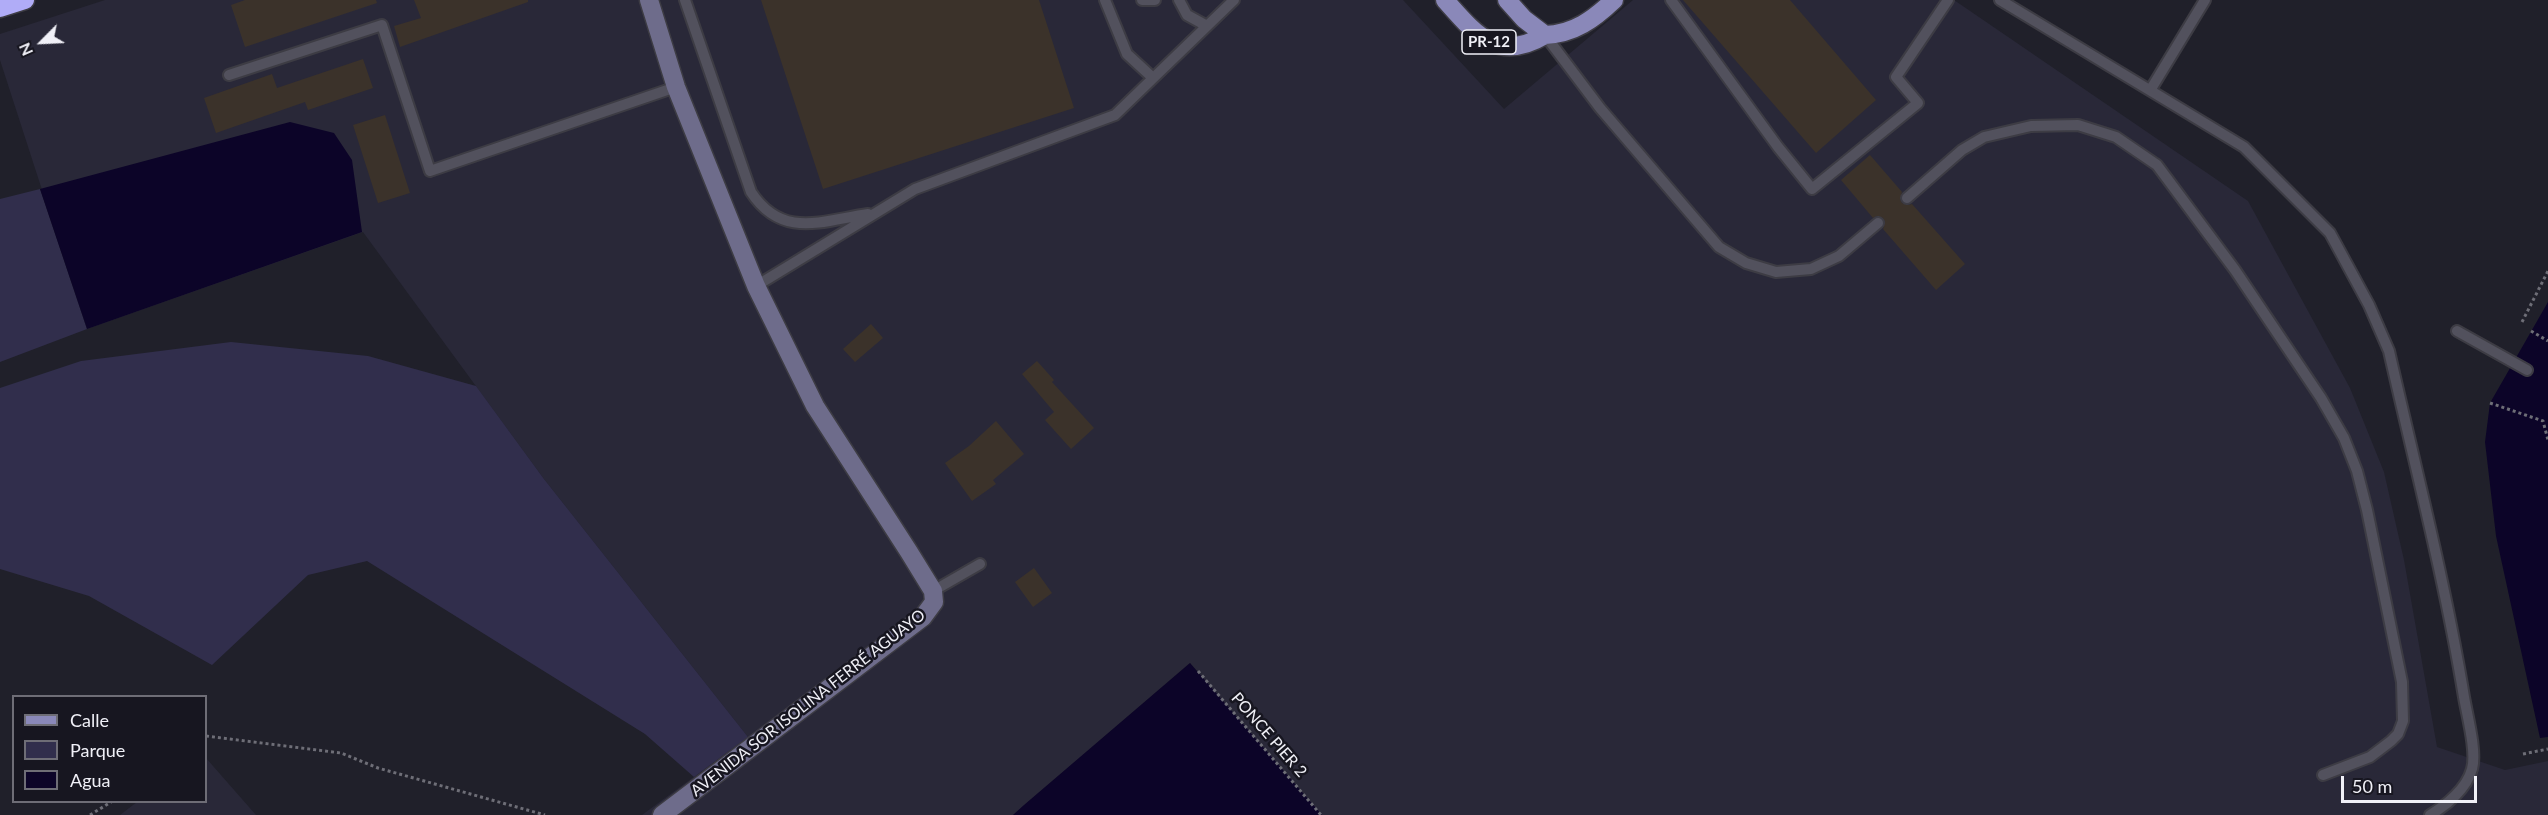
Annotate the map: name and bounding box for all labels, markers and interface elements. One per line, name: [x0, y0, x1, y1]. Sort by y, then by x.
north arrow: [12, 12, 72, 72]
road number: PR-12: [1462, 30, 1516, 54]
text: N: [14, 40, 36, 59]
street label: AVENIDA SOR ISOLINA FERRÉ AGUAYO: [687, 605, 929, 801]
street label: PONCE PIER 2: [1227, 689, 1311, 781]
legend: [12, 695, 207, 803]
text: Calle: [70, 709, 109, 731]
text: Parque: [70, 739, 125, 761]
scale bar: [2344, 764, 2480, 802]
text: Agua: [70, 769, 111, 791]
text: 50 m: [2352, 775, 2392, 797]

